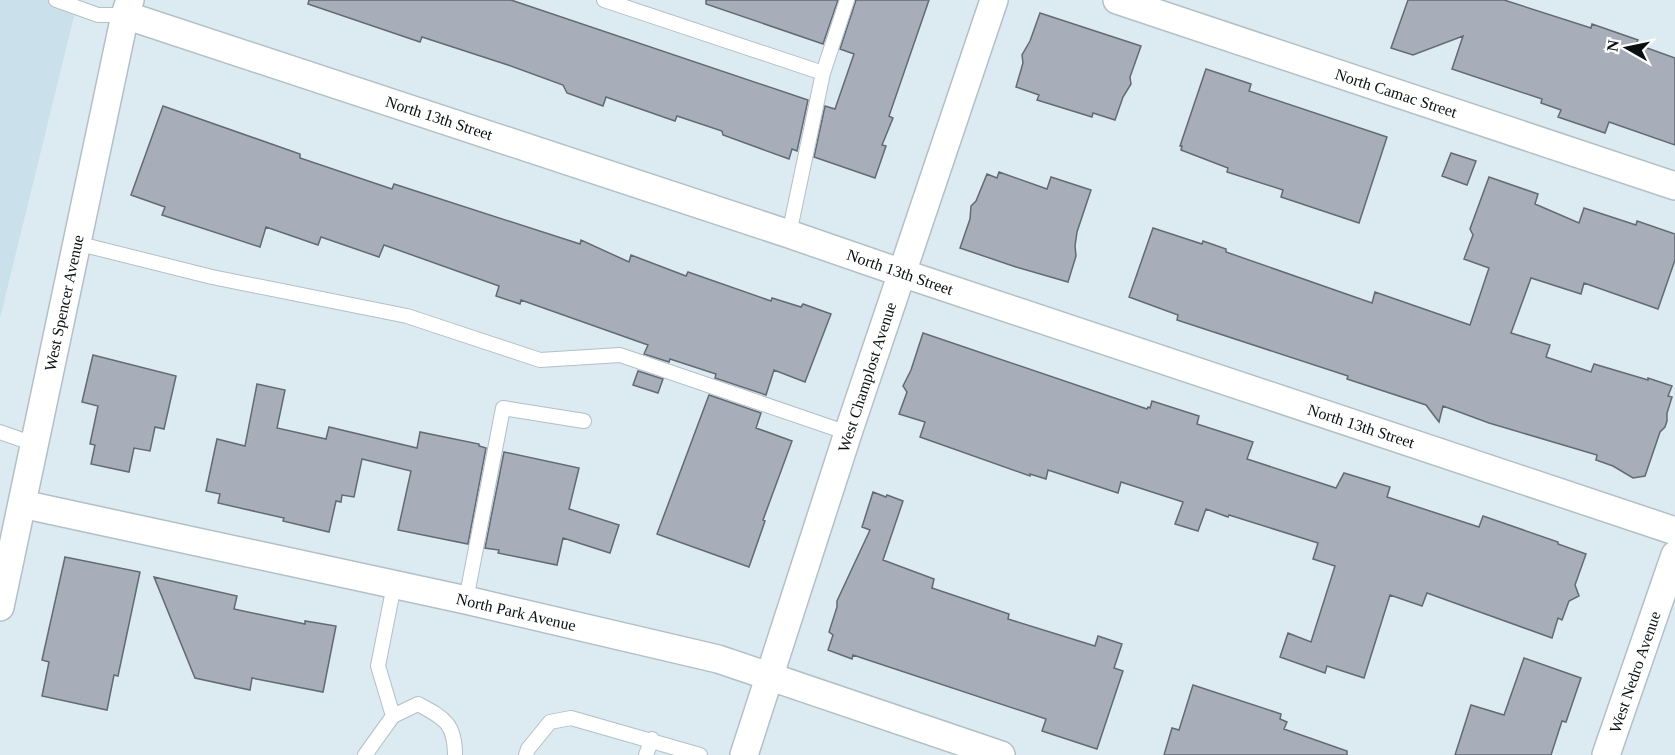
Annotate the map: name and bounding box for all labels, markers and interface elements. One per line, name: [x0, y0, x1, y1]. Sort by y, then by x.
north arrow: [1597, 18, 1657, 78]
text: N: [1603, 38, 1622, 53]
street label: North Camac Street: [1333, 65, 1460, 121]
street label: North 13th Street: [384, 93, 495, 143]
street label: West Spencer Avenue: [41, 233, 88, 373]
street label: North 13th Street: [845, 246, 956, 298]
street label: West Champlost Avenue: [835, 300, 900, 454]
street label: North 13th Street: [1306, 401, 1417, 451]
street label: North Park Avenue: [454, 590, 578, 634]
street label: West Nedro Avenue: [1606, 609, 1664, 735]

